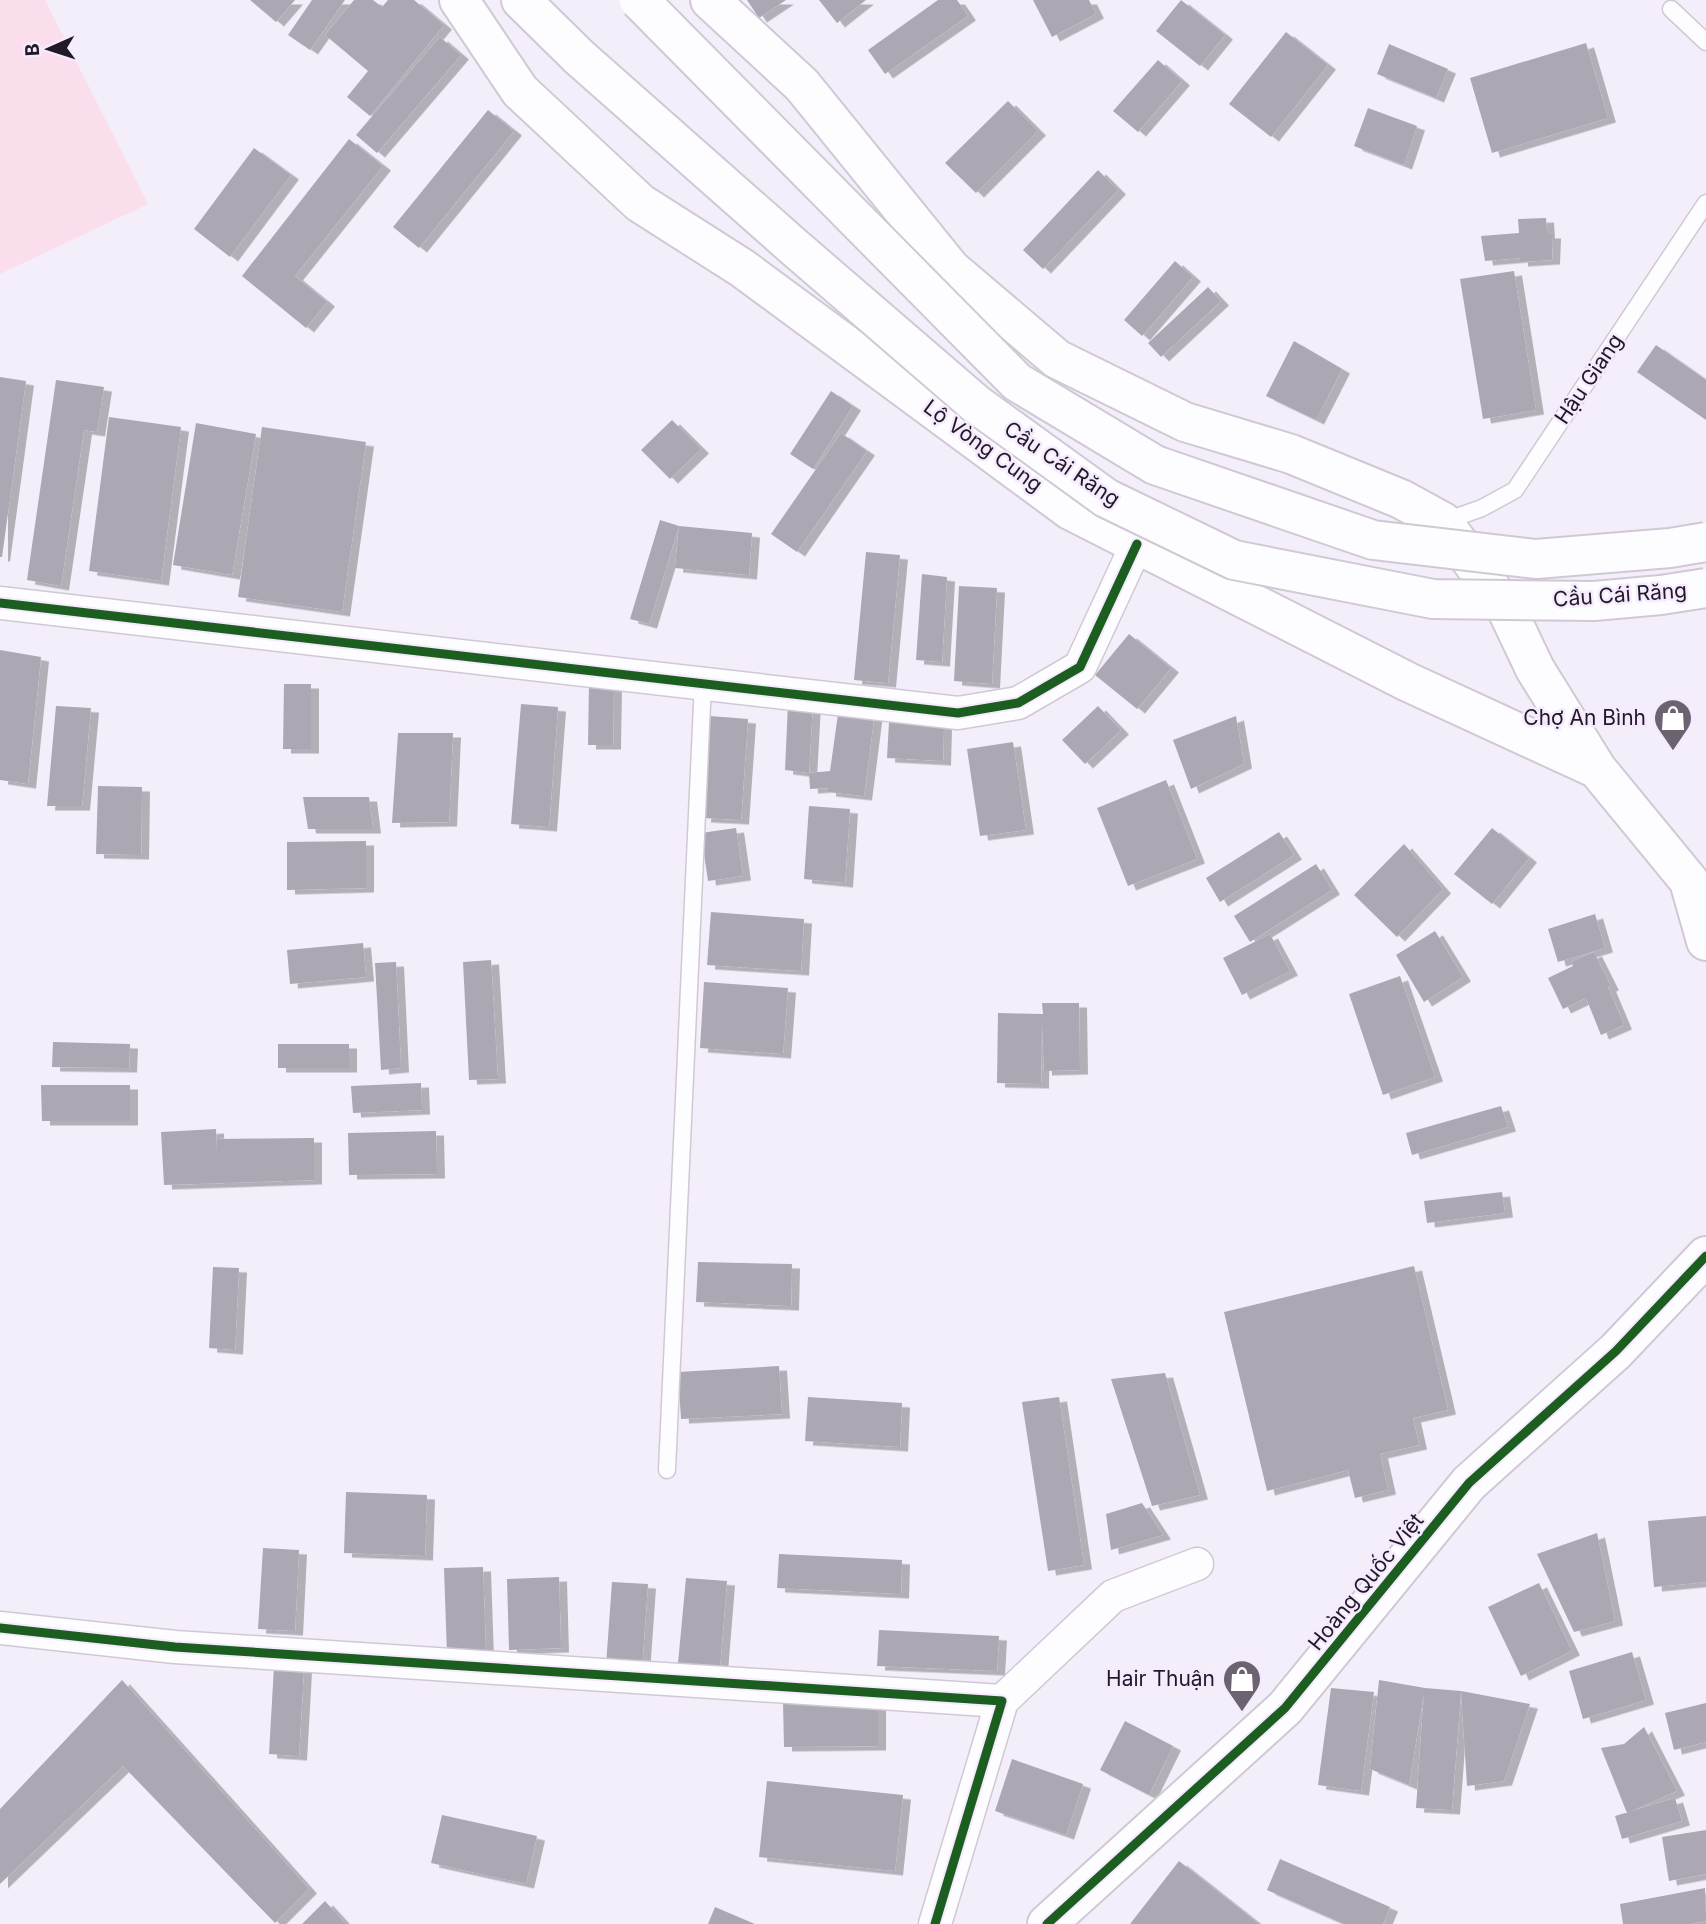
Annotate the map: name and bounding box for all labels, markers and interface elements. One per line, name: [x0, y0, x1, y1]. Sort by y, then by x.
north arrow: [14, 14, 84, 84]
text: B: [21, 43, 44, 57]
street label: Hậu Giang: [1549, 329, 1628, 429]
street label: Lộ Vòng Cung: [919, 394, 1048, 497]
street label: Cầu Cái Răng: [1000, 416, 1125, 511]
street label: Cầu Cái Răng: [1552, 577, 1688, 612]
shop icon: Chợ An Bình: [1652, 697, 1694, 752]
place label: Chợ An Bình: [1523, 705, 1646, 730]
street label: Hoàng Quốc Việt: [1303, 1508, 1429, 1655]
shop icon: Hair Thuận: [1221, 1658, 1263, 1713]
place label: Hair Thuận: [1106, 1666, 1215, 1691]

